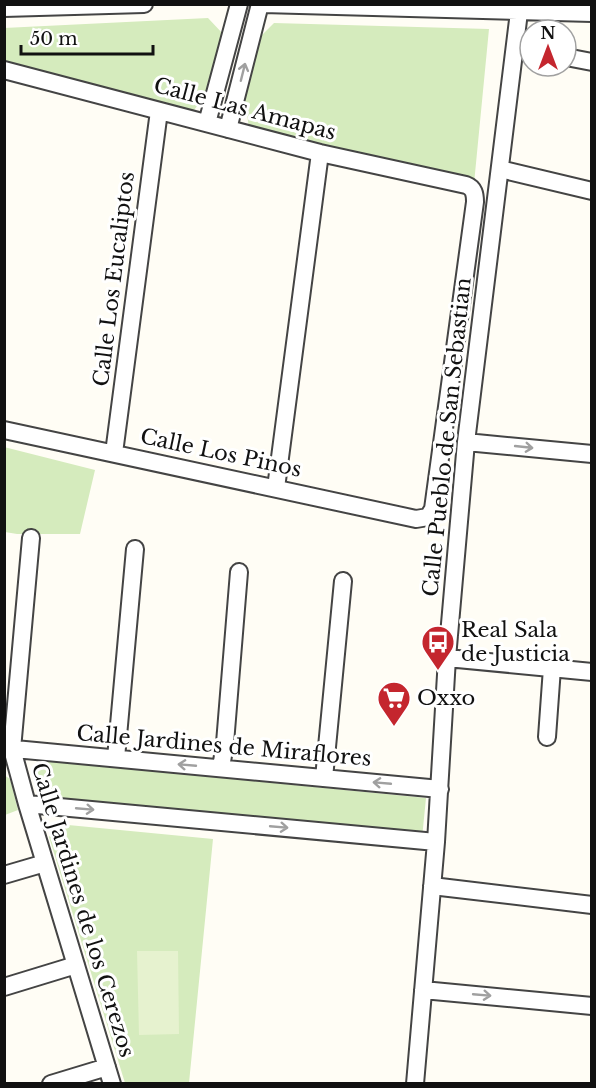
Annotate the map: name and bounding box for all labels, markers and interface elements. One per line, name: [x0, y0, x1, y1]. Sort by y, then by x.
scale bar: [21, 18, 153, 56]
north arrow: [518, 18, 578, 78]
text: N: [540, 23, 556, 43]
text: 50 m: [30, 28, 78, 50]
one-way arrow: [237, 63, 249, 82]
street label: Calle Las Amapas: [151, 72, 339, 146]
street label: Calle Los Eucaliptos: [88, 170, 140, 388]
street label: Calle Pueblo de San Sebastian: [417, 276, 477, 598]
street label: Calle Los Pinos: [138, 423, 304, 483]
one-way arrow: [513, 442, 533, 453]
place label: Real Sala de Justicia: [461, 617, 570, 667]
bus stop icon: Real Sala de Justicia: [420, 624, 456, 671]
supermarket icon: Oxxo: [376, 680, 412, 727]
place label: Oxxo: [417, 685, 475, 711]
street label: Calle Jardines de Miraflores: [75, 720, 373, 772]
one-way arrow: [178, 759, 198, 770]
street label: Calle Jardines de los Cerezos: [26, 760, 140, 1060]
one-way arrow: [372, 777, 392, 788]
one-way arrow: [75, 804, 95, 815]
one-way arrow: [269, 822, 289, 833]
one-way arrow: [471, 990, 491, 1001]

